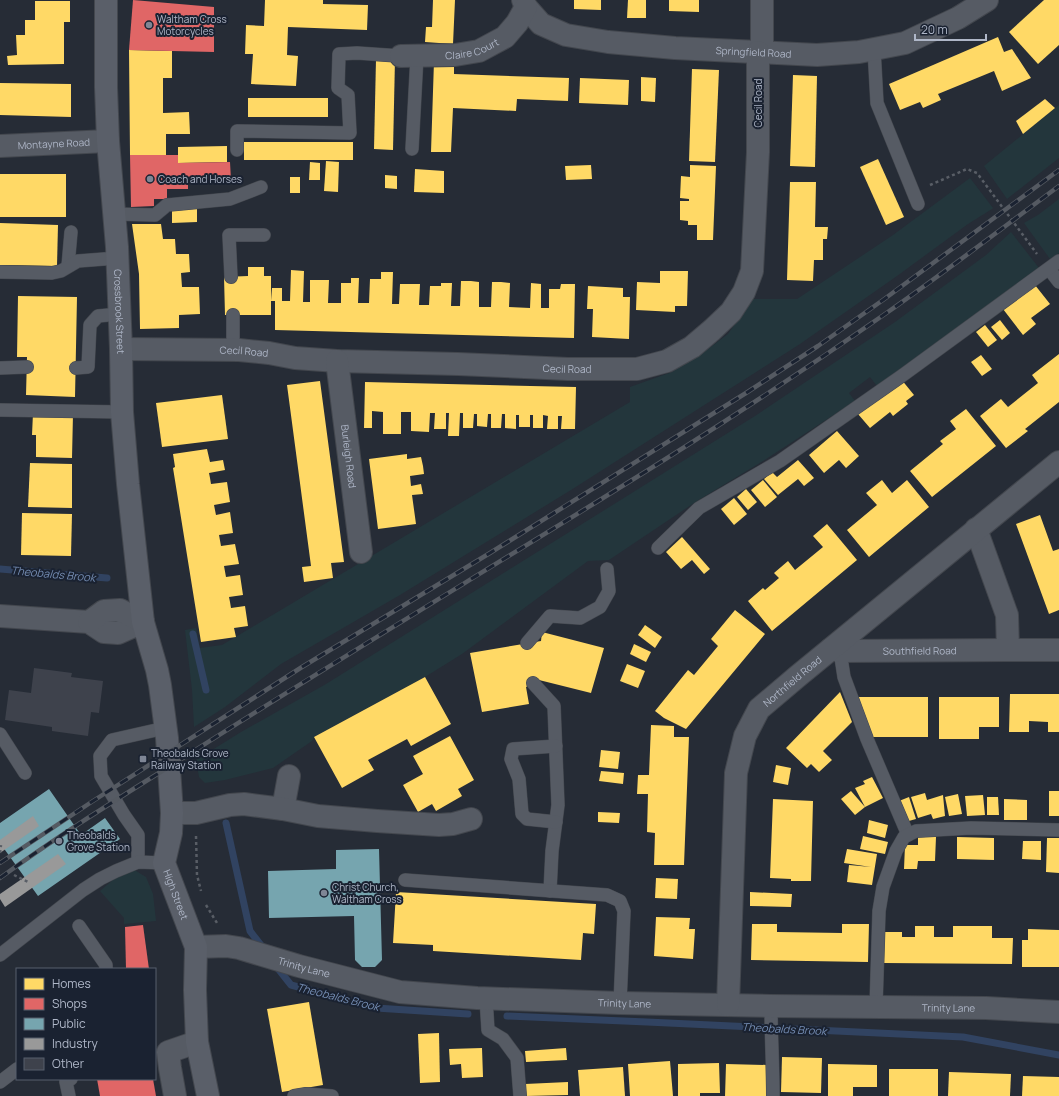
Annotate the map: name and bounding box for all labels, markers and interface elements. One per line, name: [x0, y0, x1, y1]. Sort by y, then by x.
place label: Waltham Cross Motorcycles: [157, 12, 227, 38]
scale bar: [915, 16, 986, 42]
marker: Waltham Cross Motorcycles: [144, 20, 154, 30]
text: 20 m: [921, 21, 948, 38]
street label: Claire Court: [445, 35, 501, 62]
street label: Springfield Road: [715, 43, 792, 61]
street label: Cecil Road: [751, 79, 765, 127]
street label: Montayne Road: [17, 135, 90, 152]
place label: Coach and Horses: [158, 172, 242, 186]
marker: Coach and Horses: [145, 174, 155, 184]
street label: Crossbrook Street: [111, 269, 128, 354]
street label: Cecil Road: [220, 343, 269, 360]
street label: Cecil Road: [542, 361, 592, 376]
street label: Burleigh Road: [338, 424, 360, 489]
water label: Theobalds Brook: [10, 562, 97, 585]
street label: Southfield Road: [883, 643, 957, 658]
street label: Northfield Road: [760, 653, 824, 710]
place label: Theobalds Grove Railway Station: [151, 746, 229, 772]
marker: Theobalds Grove Railway Station: [138, 754, 148, 764]
place label: Theobalds Grove Station: [67, 828, 130, 854]
marker: Theobalds Grove Station: [54, 836, 64, 846]
street label: High Street: [160, 867, 192, 922]
place label: Christ Church, Waltham Cross: [332, 880, 402, 906]
marker: Christ Church, Waltham Cross: [319, 888, 329, 898]
street label: Trinity Lane: [276, 953, 332, 981]
legend: [16, 968, 156, 1080]
text: Homes: [52, 975, 91, 992]
water label: Theobalds Brook: [295, 979, 383, 1014]
text: Shops: [52, 995, 87, 1012]
street label: Trinity Lane: [598, 995, 652, 1011]
street label: Trinity Lane: [922, 1000, 975, 1015]
text: Public: [52, 1015, 86, 1032]
water label: Theobalds Brook: [741, 1019, 828, 1038]
text: Industry: [52, 1035, 98, 1052]
text: Other: [52, 1055, 85, 1072]

